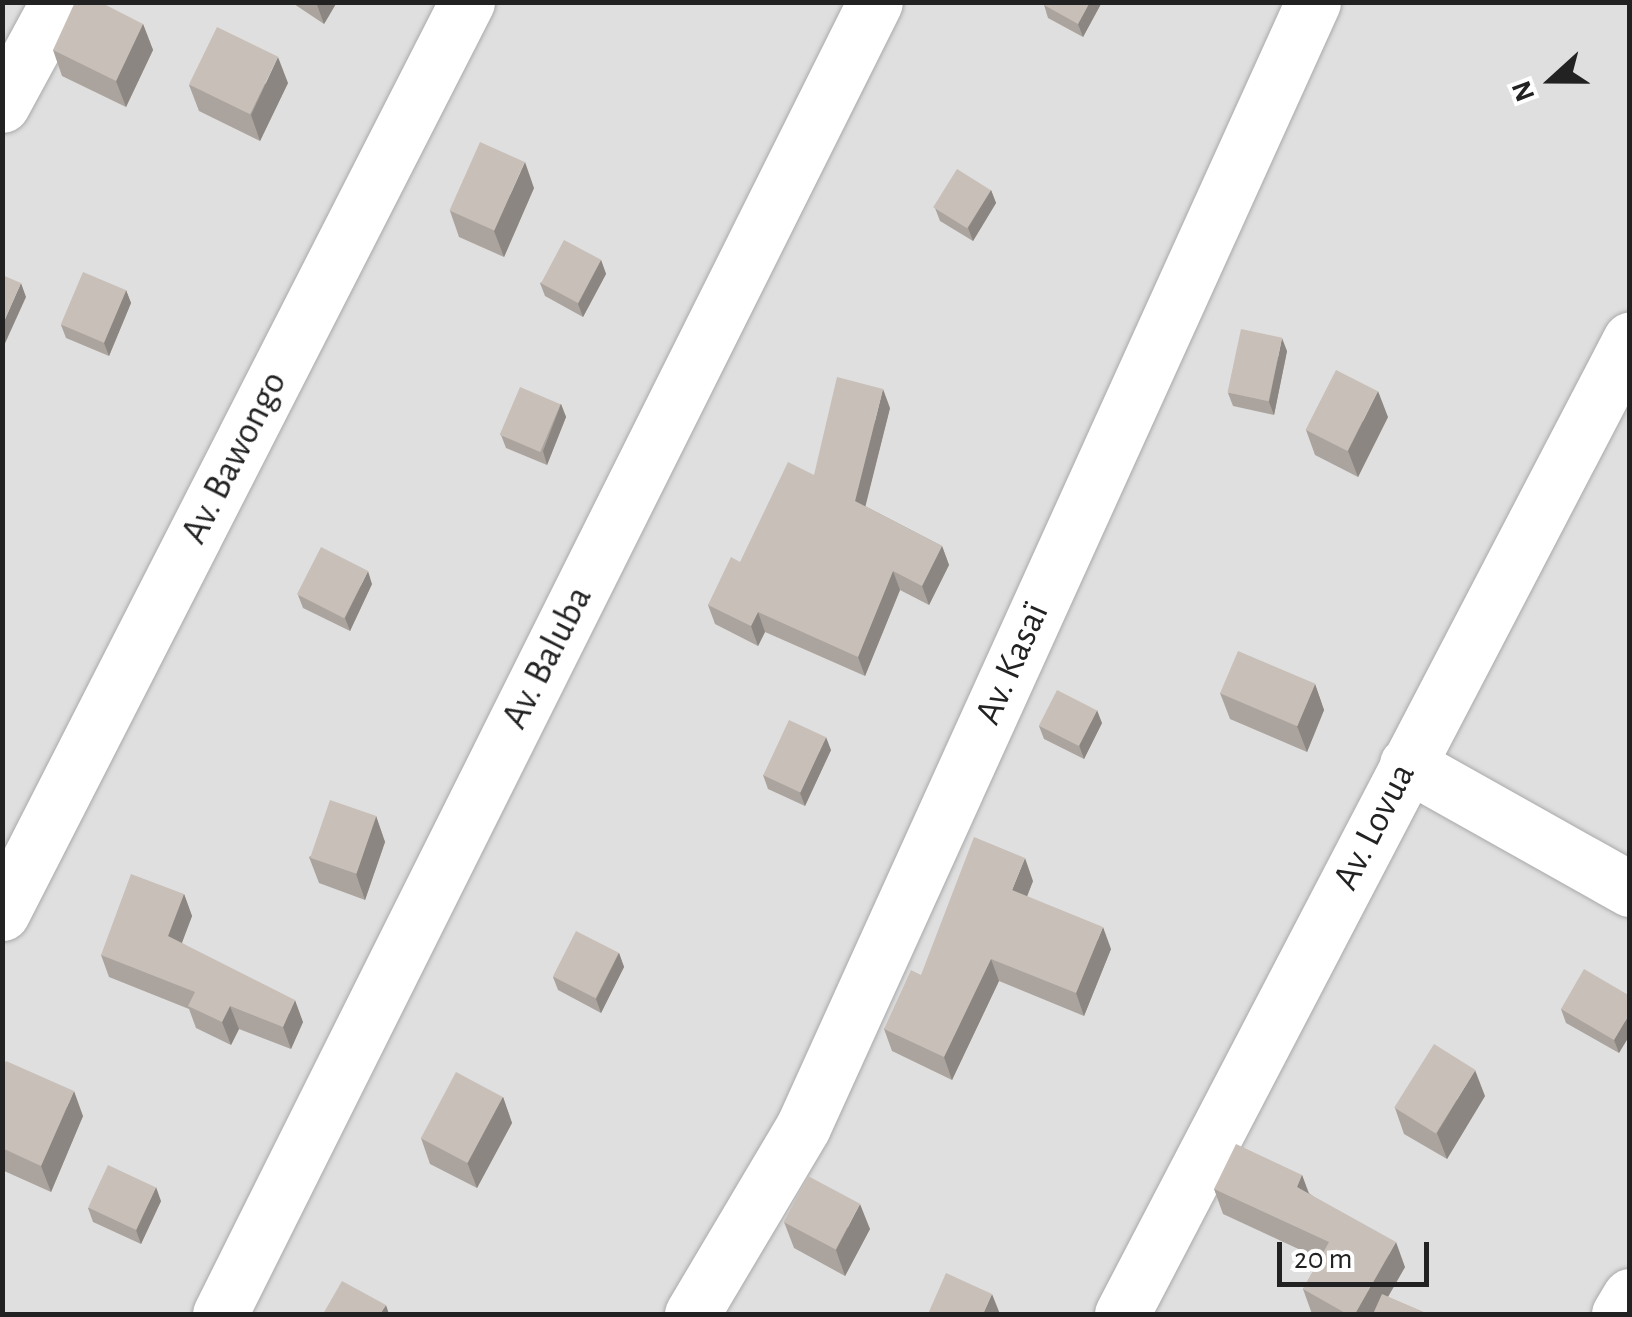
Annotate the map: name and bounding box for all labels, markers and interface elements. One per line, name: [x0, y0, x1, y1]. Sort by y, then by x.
north arrow: [1502, 30, 1602, 130]
text: N: [1507, 77, 1541, 105]
street label: Av. Bawongo: [172, 364, 298, 552]
street label: Av. Baluba: [493, 579, 603, 737]
street label: Av. Kasaï: [966, 596, 1060, 732]
street label: Av. Lovua: [1324, 756, 1426, 898]
scale bar: [1282, 1222, 1434, 1284]
text: 20 m: [1294, 1244, 1352, 1274]

